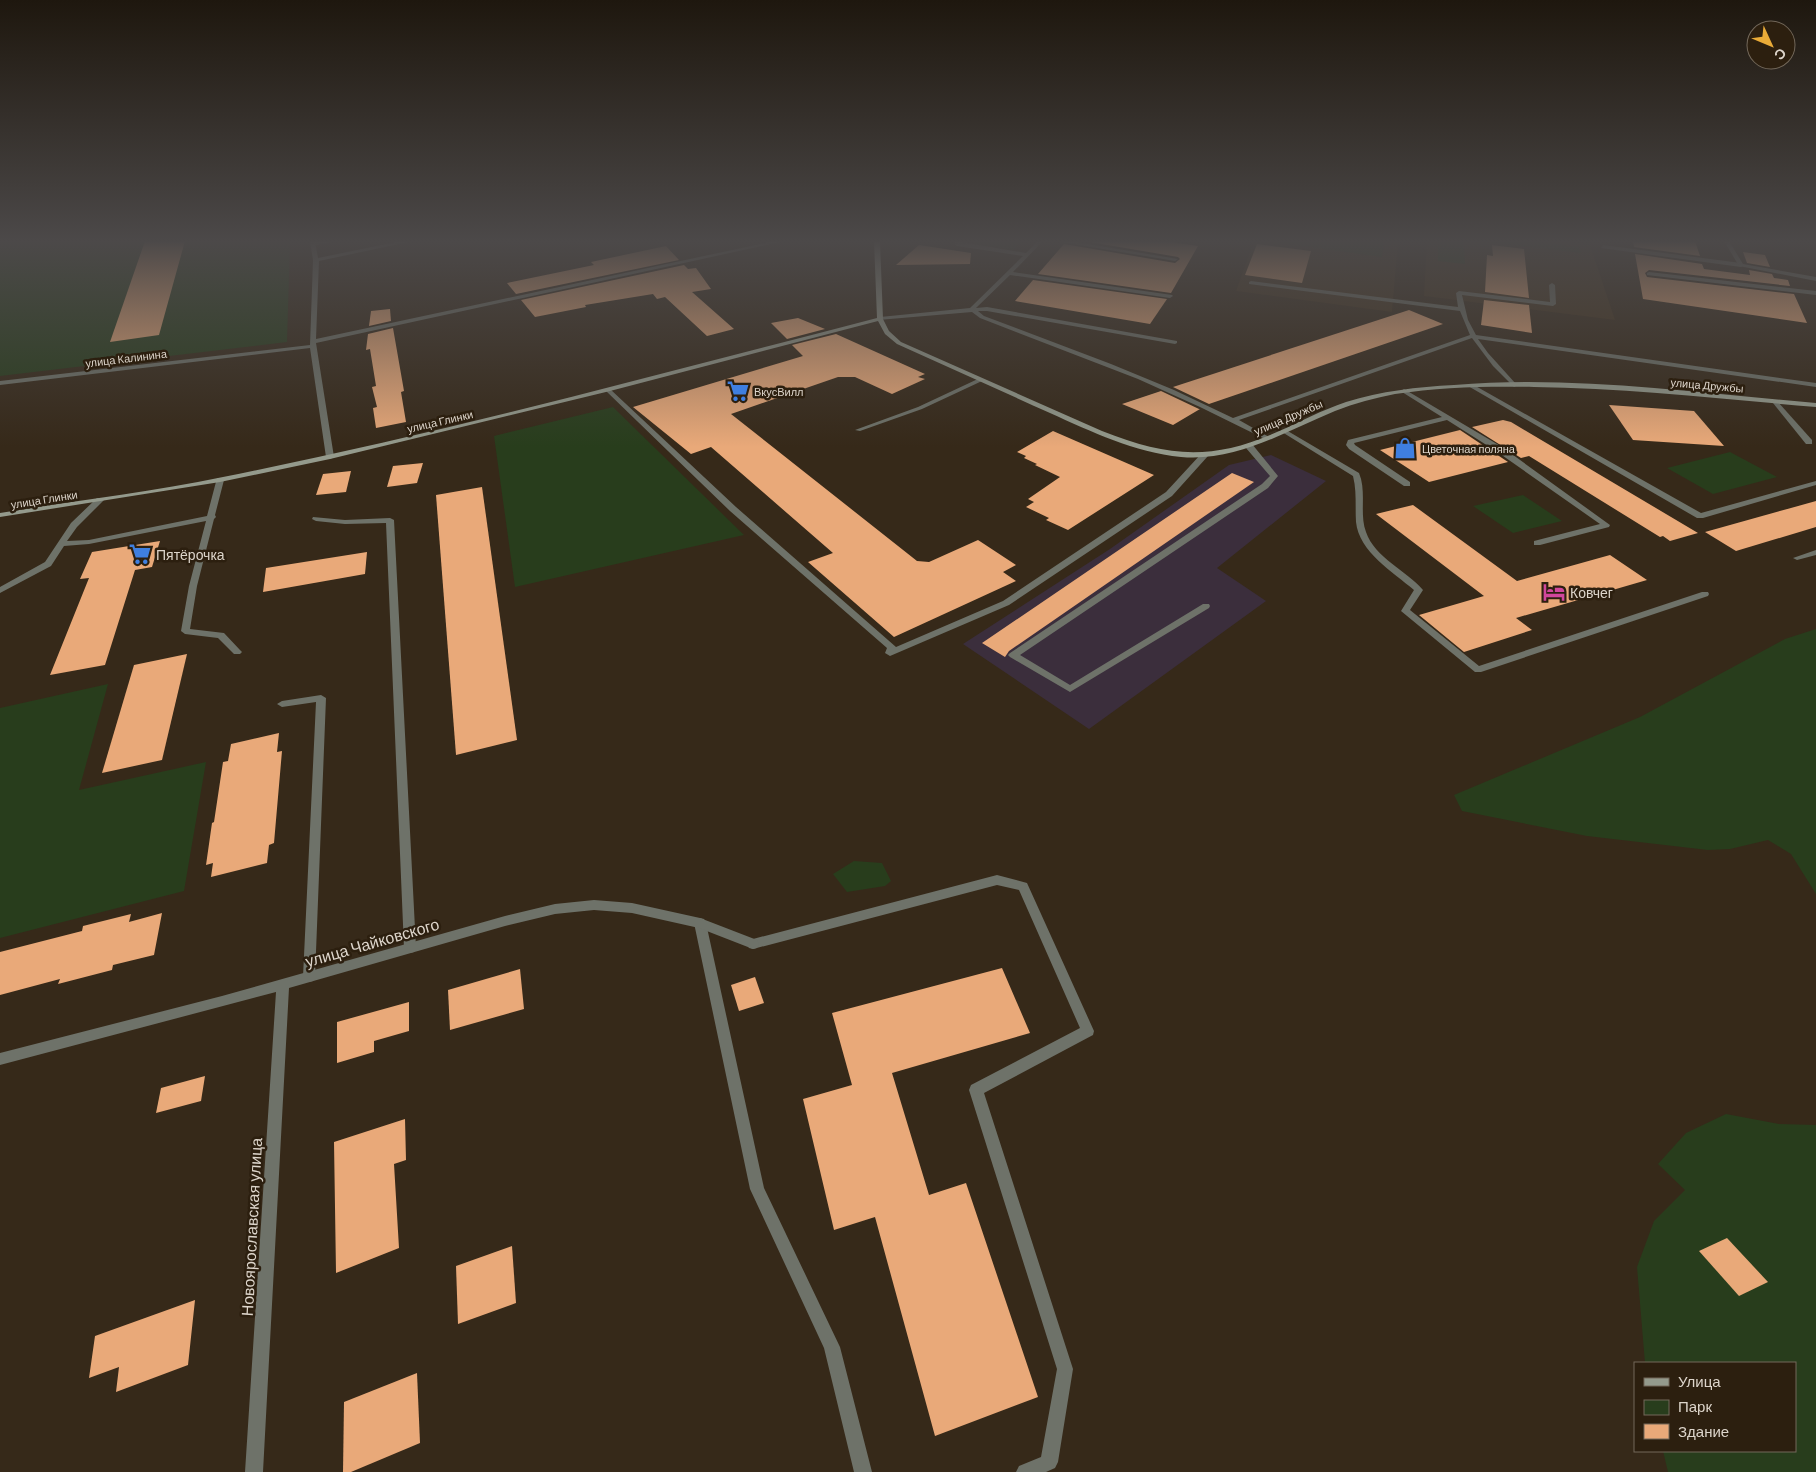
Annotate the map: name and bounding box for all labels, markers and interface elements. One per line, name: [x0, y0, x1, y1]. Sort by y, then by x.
north arrow: [1746, 20, 1796, 70]
text: С: [1771, 45, 1790, 64]
street label: улица Калинина: [85, 346, 168, 369]
street label: улица Дружбы: [1670, 375, 1744, 395]
supermarket icon: ВкусВилл: [725, 378, 751, 404]
place label: ВкусВилл: [754, 385, 803, 398]
street label: улица Дружбы: [1252, 397, 1324, 437]
street label: улица Глинки: [406, 407, 474, 435]
shop icon: Цветочная поляна: [1392, 435, 1418, 461]
place label: Цветочная поляна: [1422, 442, 1516, 455]
street label: улица Глинки: [10, 487, 78, 511]
supermarket icon: Пятёрочка: [127, 541, 153, 567]
place label: Пятёрочка: [156, 546, 225, 563]
hotel icon: Ковчег: [1541, 579, 1567, 605]
place label: Ковчег: [1570, 584, 1613, 601]
street label: улица Чайковского: [303, 914, 441, 970]
street label: Новоярославская улица: [237, 1137, 265, 1317]
legend: [1634, 1362, 1796, 1452]
text: Улица: [1678, 1372, 1721, 1390]
text: Парк: [1678, 1397, 1712, 1415]
text: Здание: [1678, 1422, 1729, 1440]

